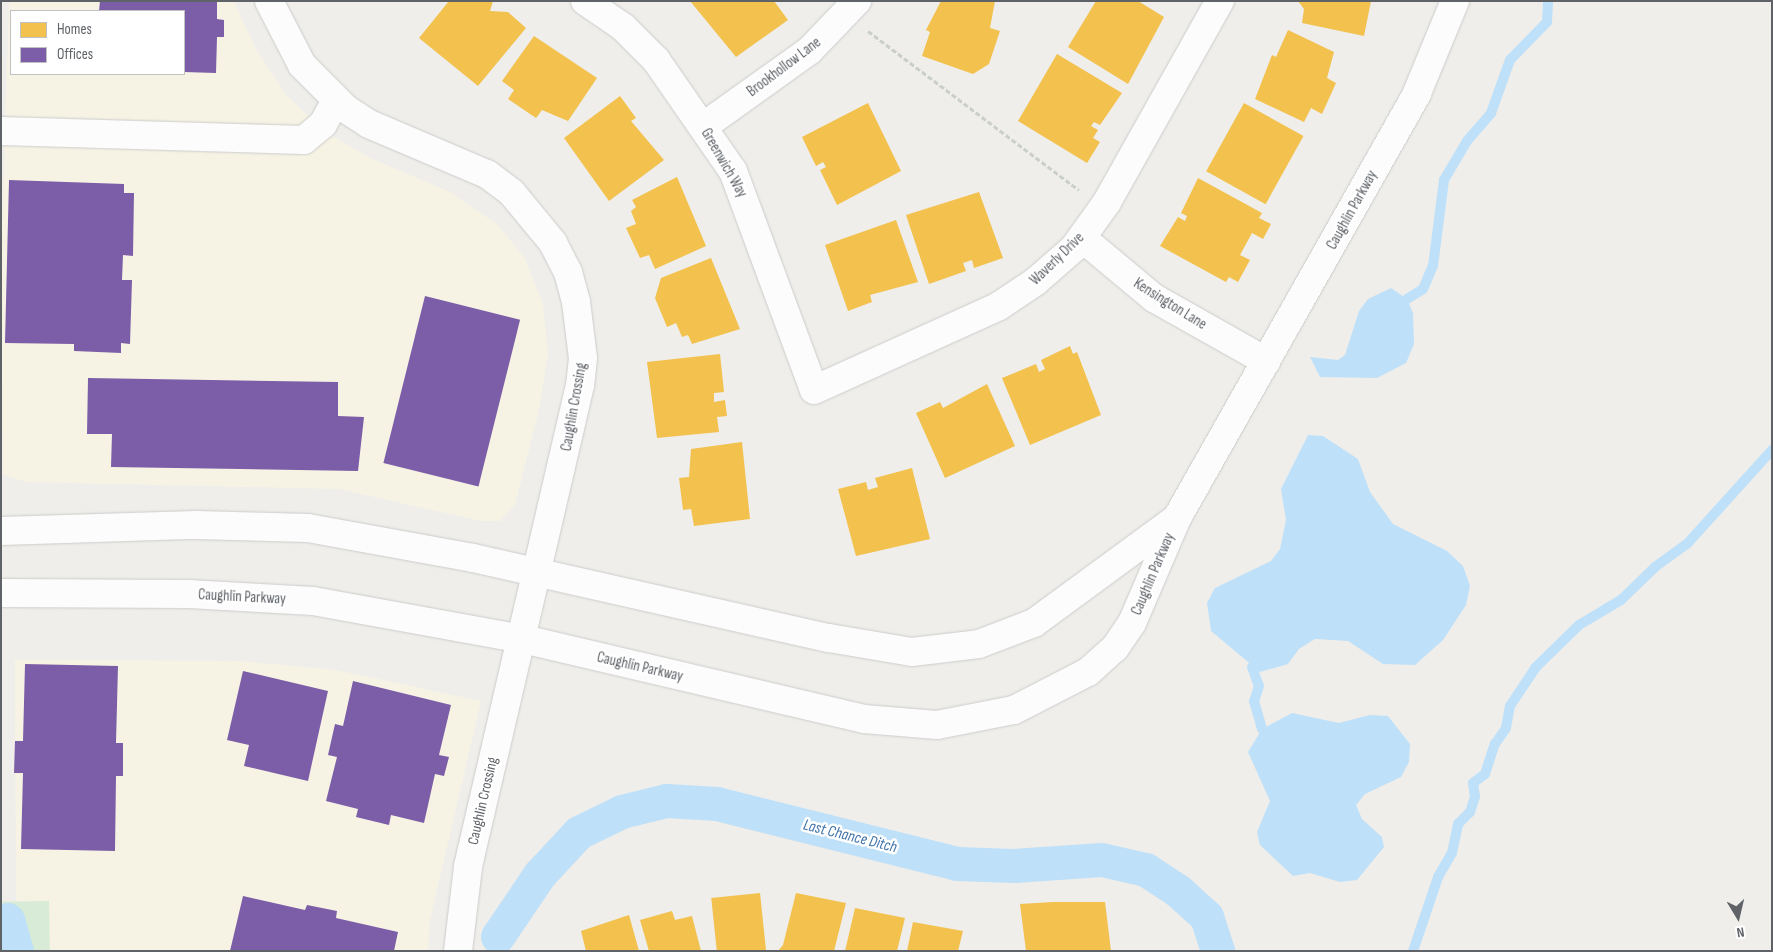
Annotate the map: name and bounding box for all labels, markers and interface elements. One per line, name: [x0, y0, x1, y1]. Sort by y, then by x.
legend: [10, 10, 185, 75]
text: Homes: [57, 20, 92, 39]
street label: Brookhollow Lane: [743, 33, 825, 101]
text: Offices: [57, 45, 93, 64]
street label: Greenwich Way: [697, 125, 751, 201]
street label: Caughlin Parkway: [1323, 167, 1381, 253]
street label: Waverly Drive: [1026, 229, 1088, 289]
street label: Kensington Lane: [1130, 274, 1210, 334]
street label: Caughlin Crossing: [557, 361, 591, 453]
street label: Caughlin Parkway: [1128, 530, 1178, 618]
street label: Caughlin Parkway: [198, 586, 286, 608]
street label: Caughlin Parkway: [595, 648, 685, 686]
street label: Caughlin Crossing: [464, 755, 502, 847]
water label: Last Chance Ditch: [801, 816, 899, 858]
north arrow: [1713, 892, 1763, 942]
text: N: [1735, 923, 1745, 941]

